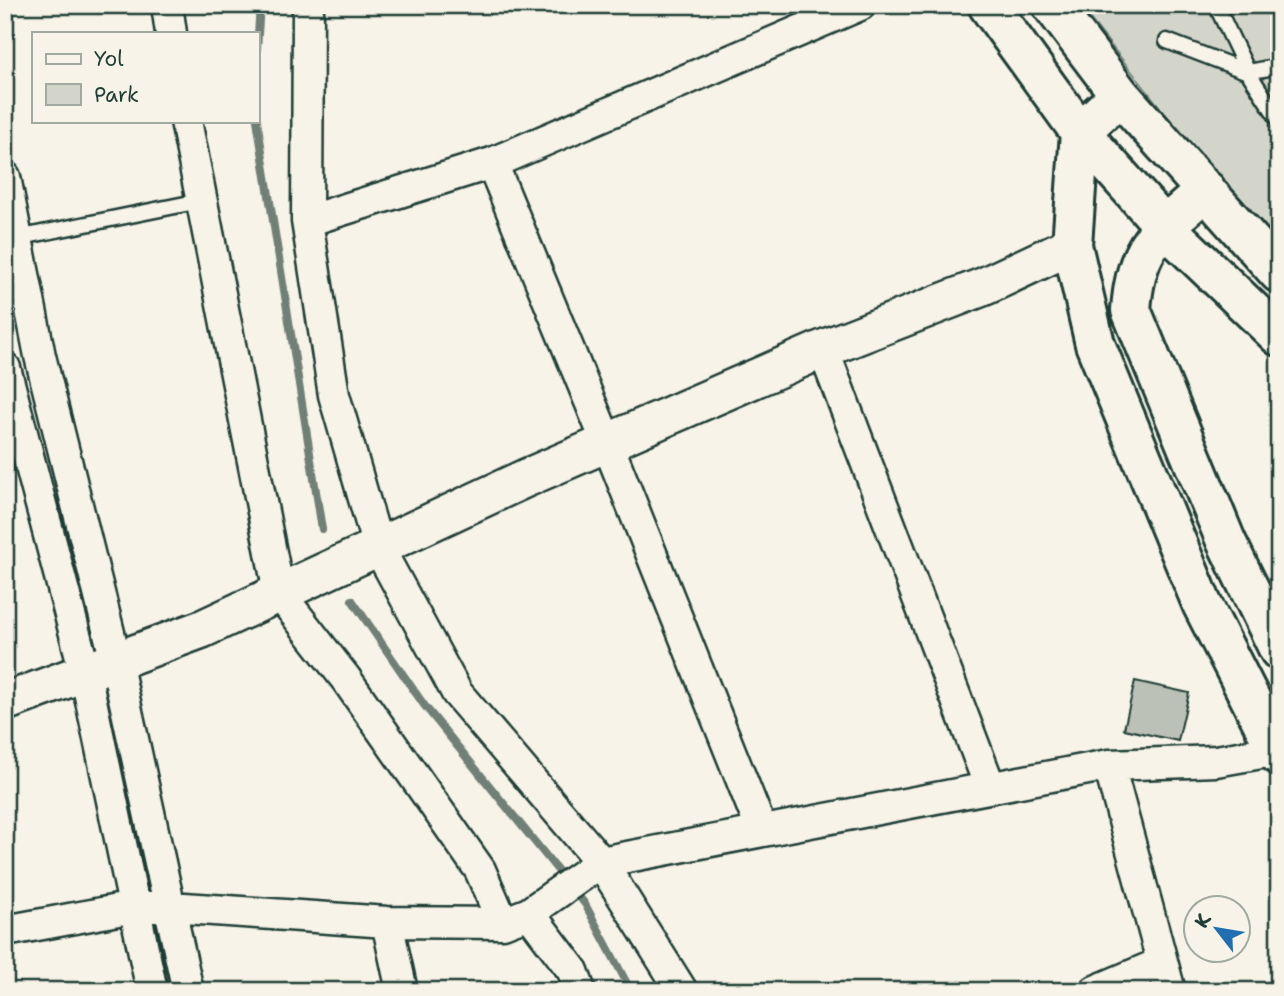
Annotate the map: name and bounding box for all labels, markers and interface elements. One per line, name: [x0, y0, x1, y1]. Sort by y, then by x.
legend: [32, 32, 259, 122]
text: Yol: [94, 45, 124, 73]
text: Park: [94, 81, 139, 109]
north arrow: [1182, 894, 1252, 964]
text: K: [1189, 908, 1217, 932]

